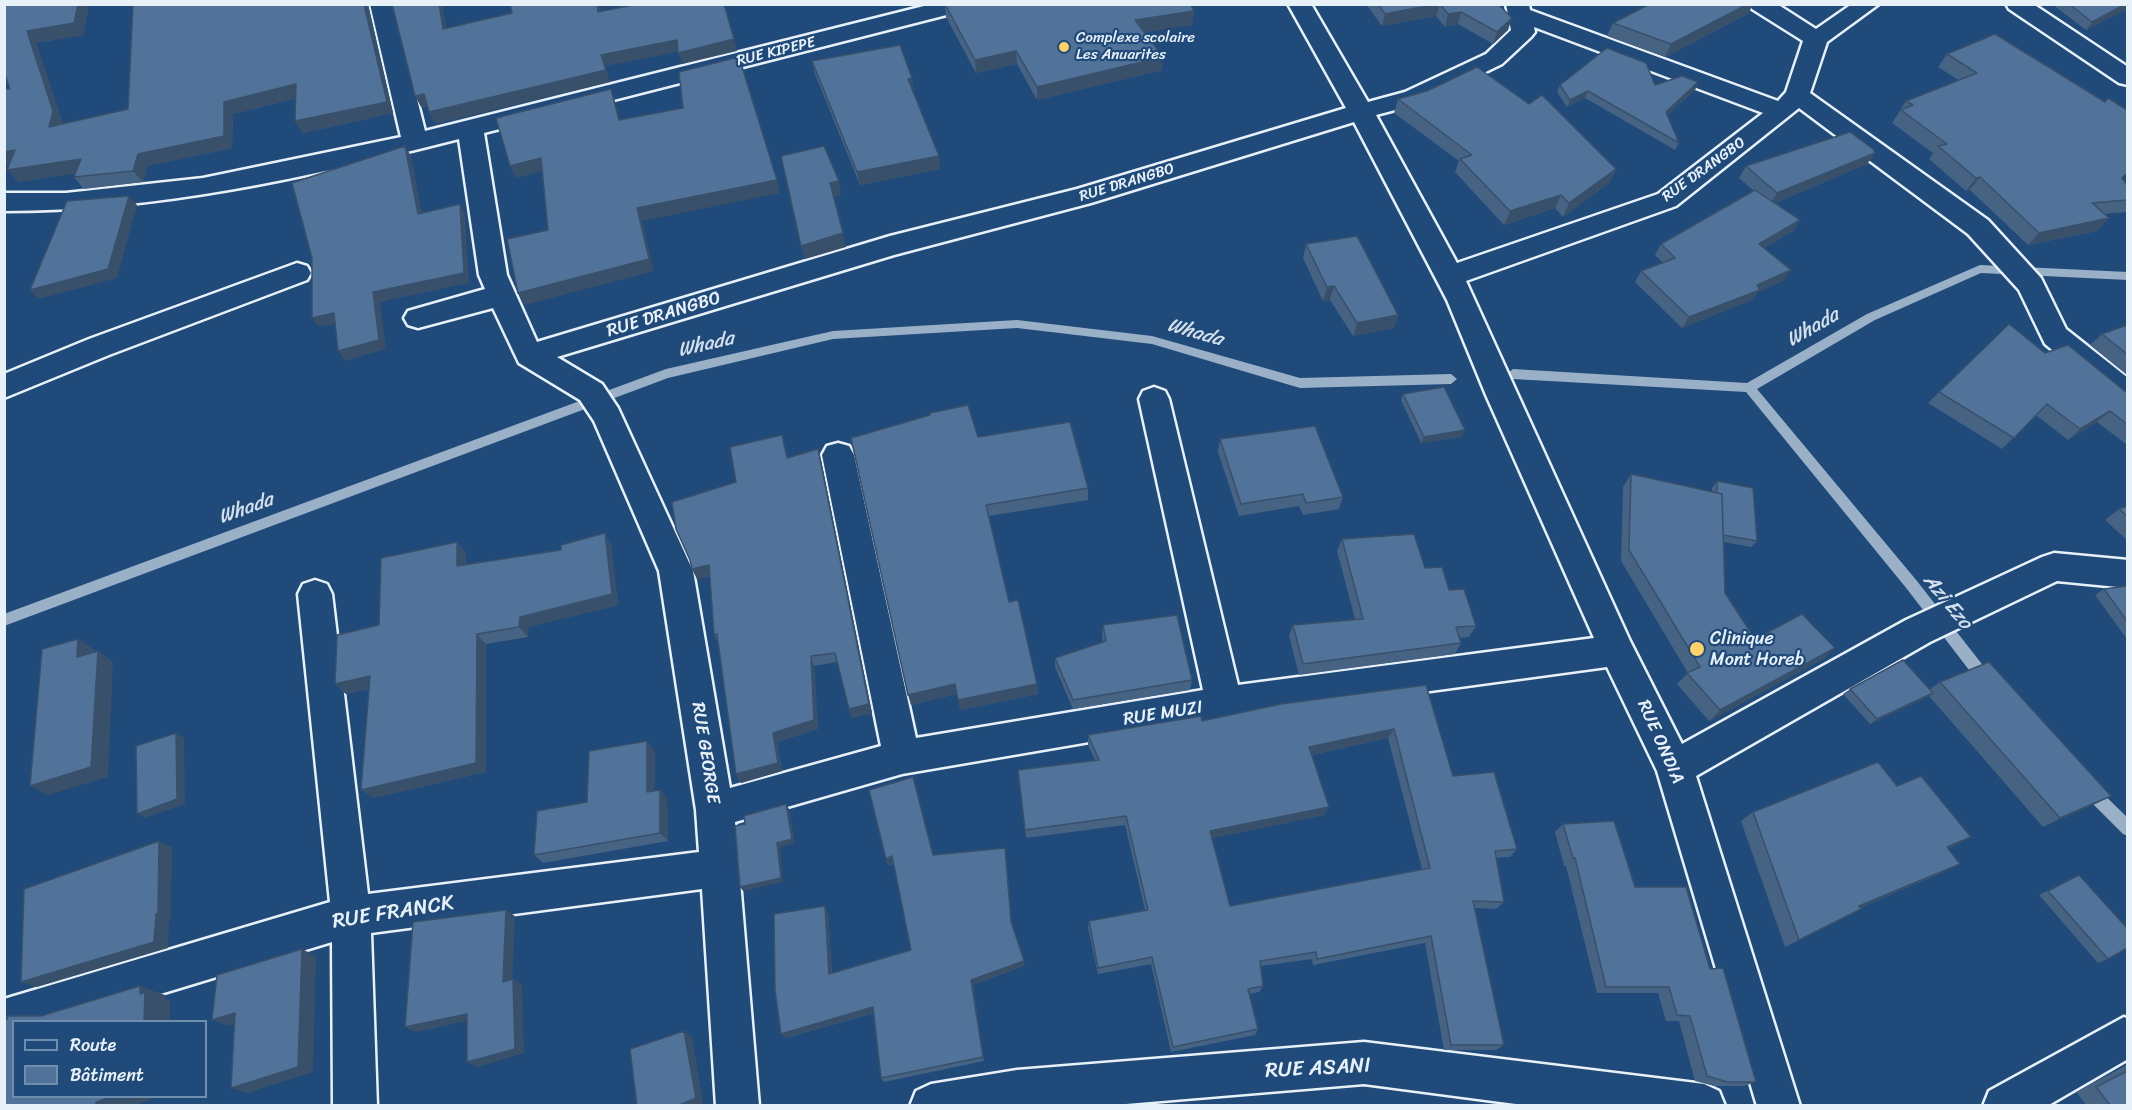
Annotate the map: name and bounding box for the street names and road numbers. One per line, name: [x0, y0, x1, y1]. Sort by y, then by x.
street label: RUE KIPEPE: [735, 34, 817, 70]
street label: RUE DRANGBO: [1659, 134, 1749, 206]
street label: RUE DRANGBO: [1077, 160, 1177, 206]
street label: RUE DRANGBO: [604, 287, 724, 343]
street label: RUE MUZI: [1122, 697, 1204, 731]
street label: RUE ONDIA: [1632, 697, 1688, 787]
street label: RUE GEORGE: [686, 701, 724, 805]
street label: RUE FRANCK: [331, 891, 455, 935]
street label: RUE ASANI: [1265, 1054, 1371, 1084]

